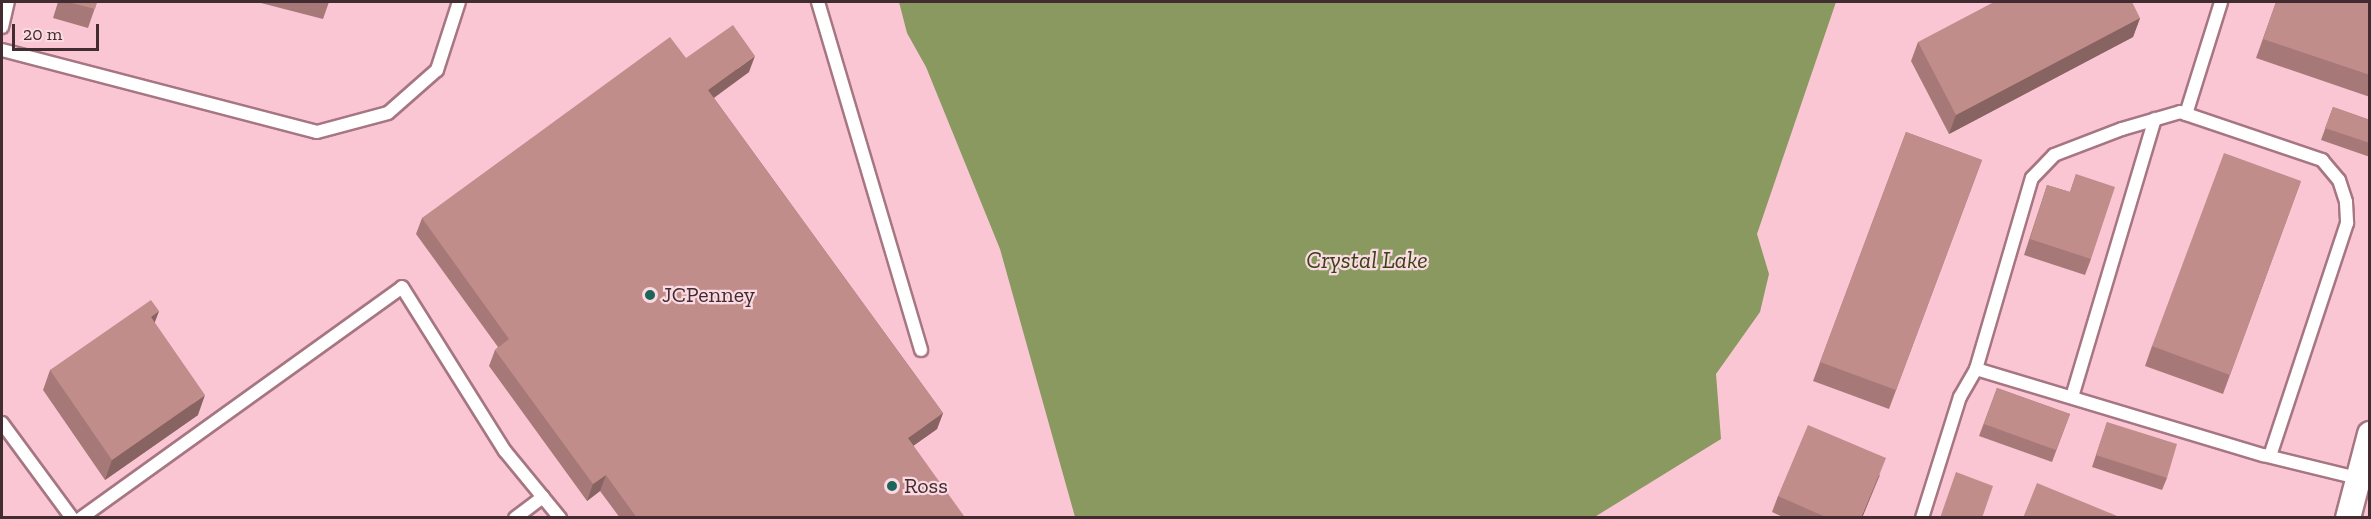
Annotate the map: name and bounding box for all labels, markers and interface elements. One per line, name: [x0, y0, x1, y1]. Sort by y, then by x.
scale bar: [15, 12, 102, 50]
text: 20 m: [23, 23, 62, 45]
water label: Crystal Lake: [1306, 246, 1428, 274]
place label: JCPenney: [662, 282, 755, 308]
marker: JCPenney: [643, 288, 657, 302]
place label: Ross: [904, 473, 948, 499]
marker: Ross: [885, 479, 899, 493]

